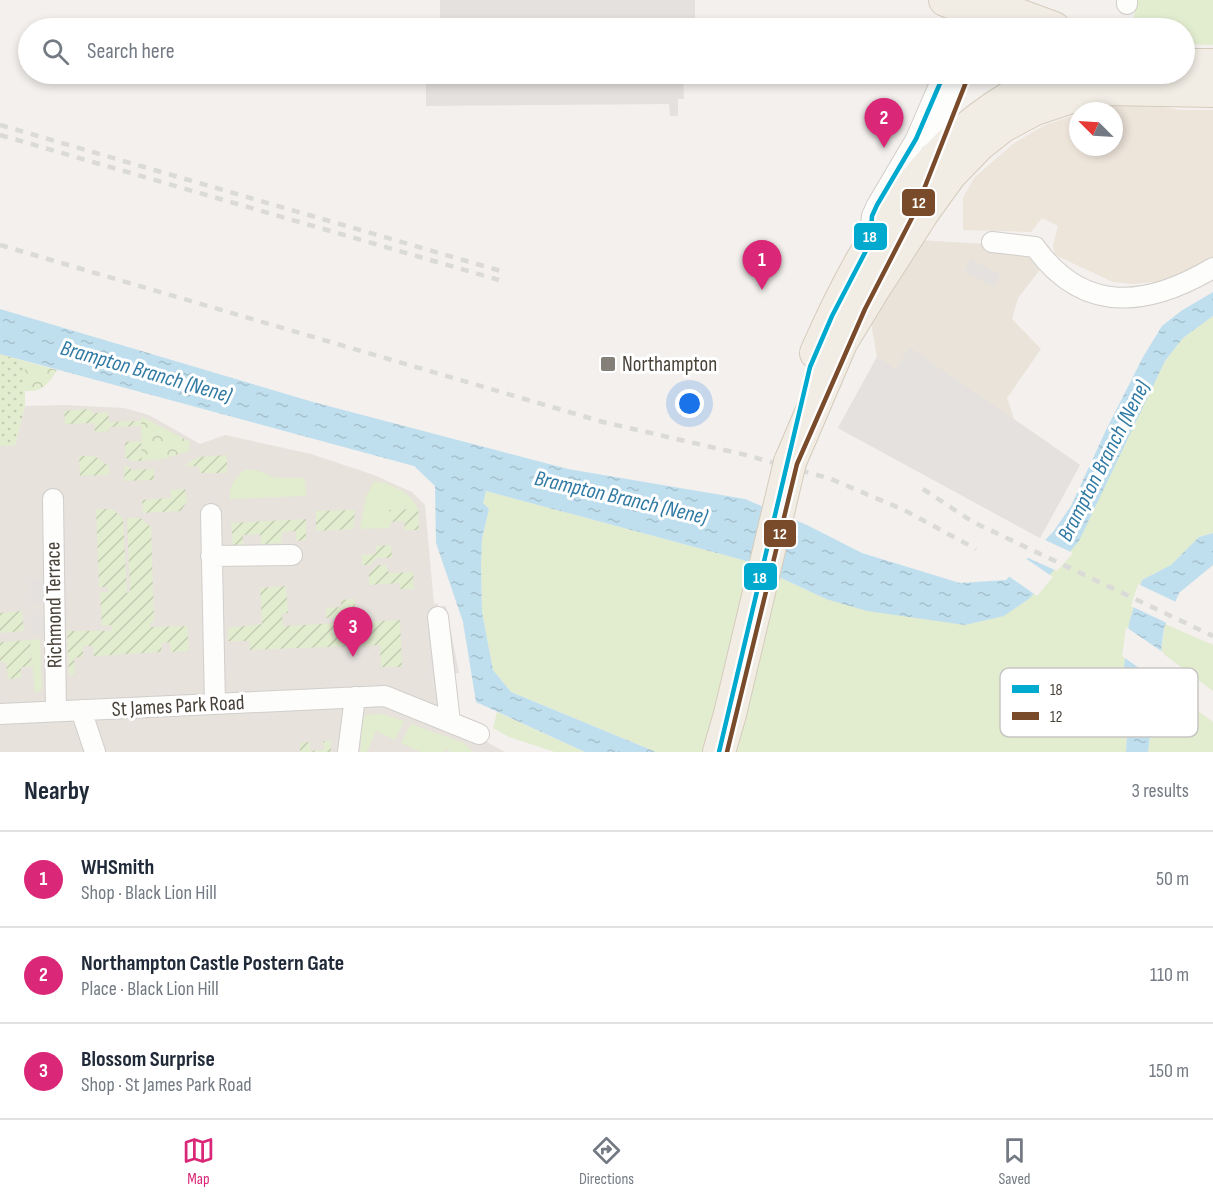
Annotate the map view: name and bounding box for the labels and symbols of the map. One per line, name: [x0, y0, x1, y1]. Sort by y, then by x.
pin: 2: [864, 98, 904, 148]
north arrow: [1069, 102, 1123, 156]
line badge: 12: [901, 188, 936, 217]
text: 12: [912, 194, 926, 213]
line badge: 18: [853, 222, 888, 251]
text: 18: [863, 228, 877, 247]
pin: 1: [742, 240, 782, 290]
water label: Brampton Branch (Nene): [57, 335, 235, 409]
place label: Northampton: [622, 352, 717, 377]
marker: Northampton: [599, 355, 617, 373]
water label: Brampton Branch (Nene): [1052, 376, 1156, 546]
your location: [675, 389, 704, 418]
water label: Brampton Branch (Nene): [532, 465, 710, 531]
line badge: 12: [763, 519, 797, 548]
text: 12: [773, 525, 787, 544]
street label: Richmond Terrace: [40, 542, 68, 668]
line badge: 18: [743, 562, 778, 591]
text: 18: [753, 569, 767, 588]
pin: 3: [334, 608, 372, 657]
legend: [1000, 668, 1198, 737]
text: 18: [1050, 681, 1063, 700]
street label: St James Park Road: [111, 690, 245, 722]
text: 12: [1050, 708, 1062, 727]

